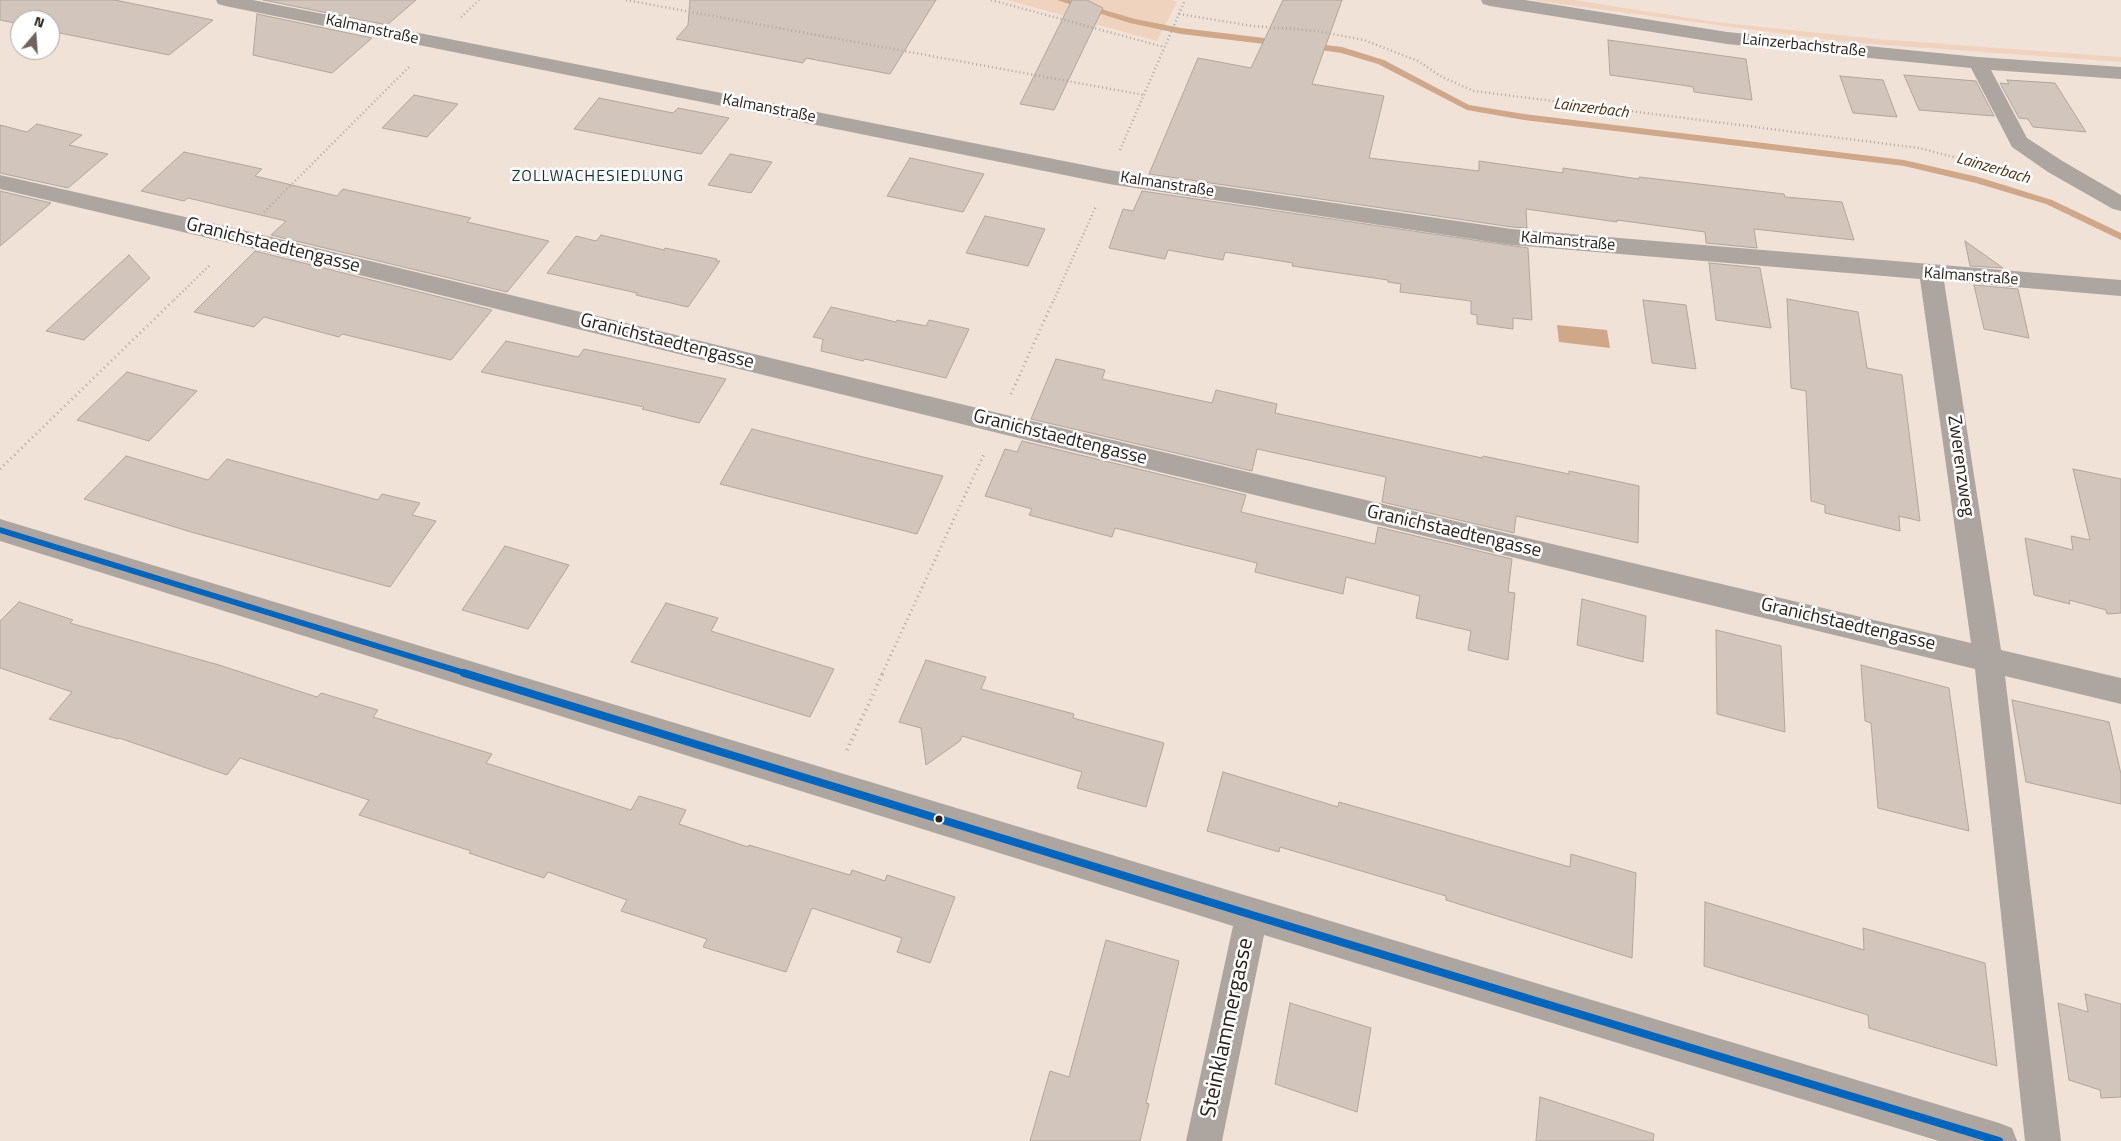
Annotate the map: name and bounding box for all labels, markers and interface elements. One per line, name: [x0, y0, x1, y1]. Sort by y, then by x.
north arrow: [10, 10, 60, 60]
text: N: [32, 10, 47, 33]
street label: Kalmanstraße: [324, 11, 420, 49]
street label: Lainzerbachstraße: [1741, 30, 1867, 62]
street label: Kalmanstraße: [721, 91, 817, 127]
water label: Lainzerbach: [1552, 95, 1630, 123]
water label: Lainzerbach: [1954, 149, 2032, 189]
district label: ZOLLWACHESIEDLUNG: [510, 167, 686, 187]
street label: Kalmanstraße: [1119, 168, 1215, 202]
street label: Granichstaedtengasse: [184, 213, 362, 279]
street label: Kalmanstraße: [1520, 228, 1616, 256]
street label: Kalmanstraße: [1923, 264, 2019, 290]
street label: Granichstaedtengasse: [578, 309, 756, 375]
street label: Granichstaedtengasse: [971, 405, 1149, 471]
street label: Zwerenzweg: [1942, 414, 1978, 518]
street label: Granichstaedtengasse: [1365, 501, 1543, 563]
street label: Granichstaedtengasse: [1759, 594, 1937, 656]
unlabelled marker: [934, 814, 944, 824]
street label: Steinklammergasse: [1196, 936, 1260, 1120]

